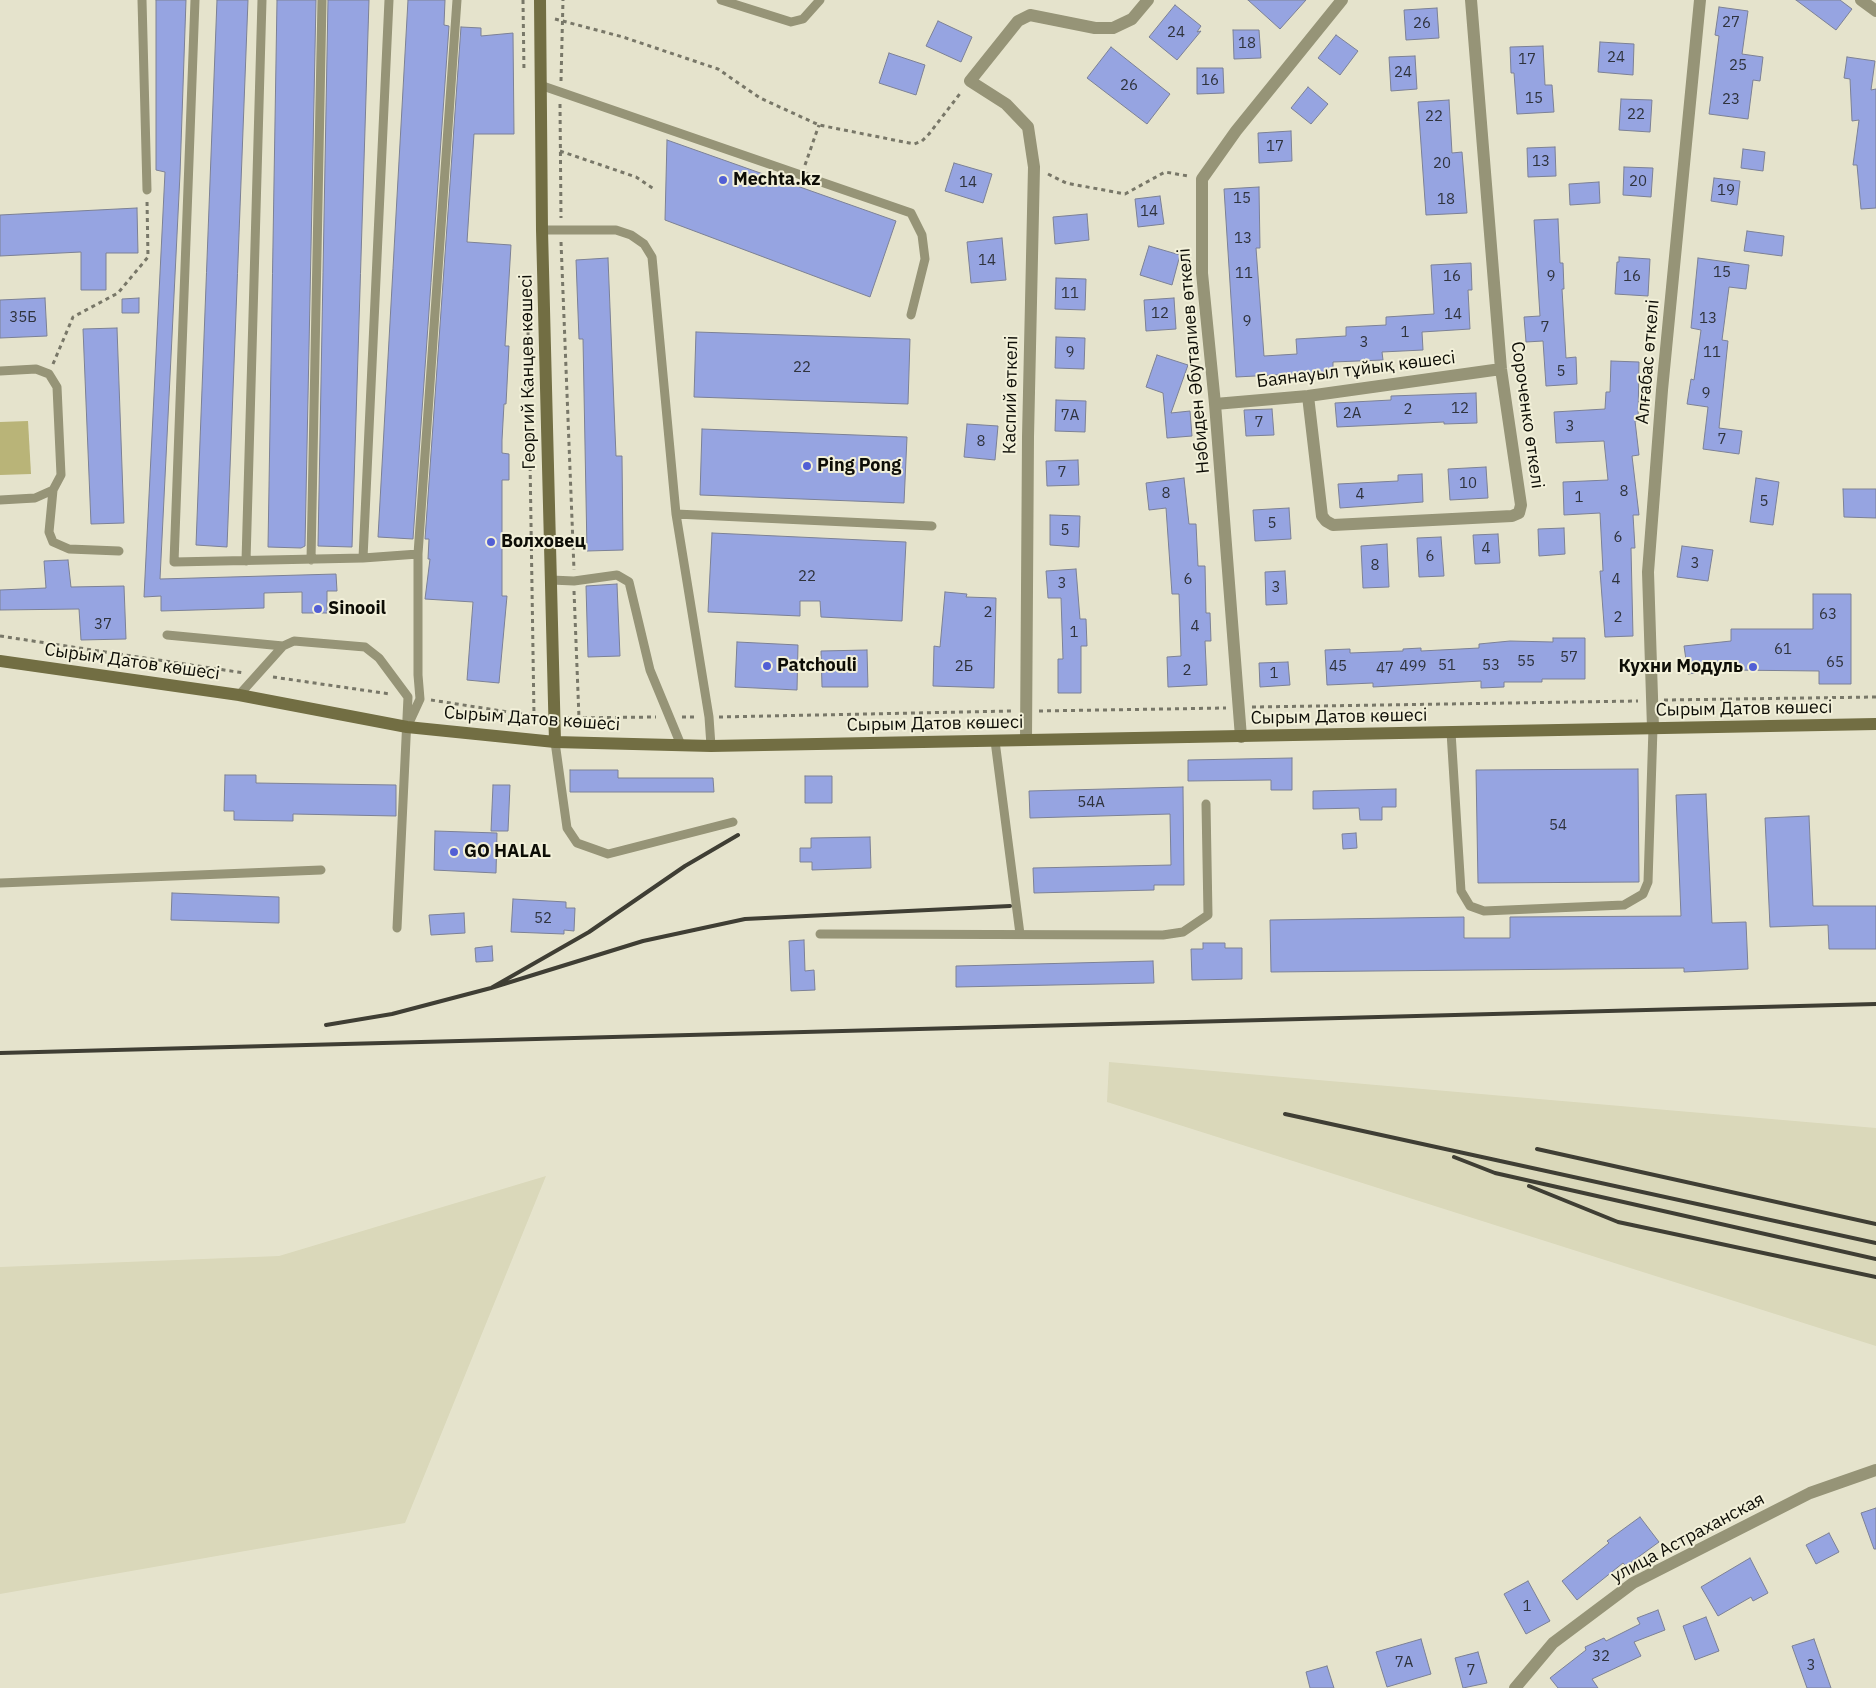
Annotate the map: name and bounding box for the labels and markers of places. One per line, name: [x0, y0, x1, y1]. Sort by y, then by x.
place label: Mechta.kz: [733, 169, 820, 191]
marker: Mechta.kz: [717, 174, 729, 186]
place label: Ping Pong: [817, 455, 901, 477]
marker: Ping Pong: [801, 460, 813, 472]
place label: Волховец: [501, 531, 586, 553]
marker: Волховец: [485, 536, 497, 548]
place label: Sinooil: [328, 598, 386, 620]
marker: Sinooil: [312, 603, 324, 615]
place label: Patchouli: [777, 655, 857, 677]
place label: Кухни Модуль: [1618, 656, 1743, 678]
marker: Patchouli: [761, 660, 773, 672]
marker: Кухни Модуль: [1747, 661, 1759, 673]
place label: GO HALAL: [464, 841, 551, 863]
marker: GO HALAL: [448, 846, 460, 858]

